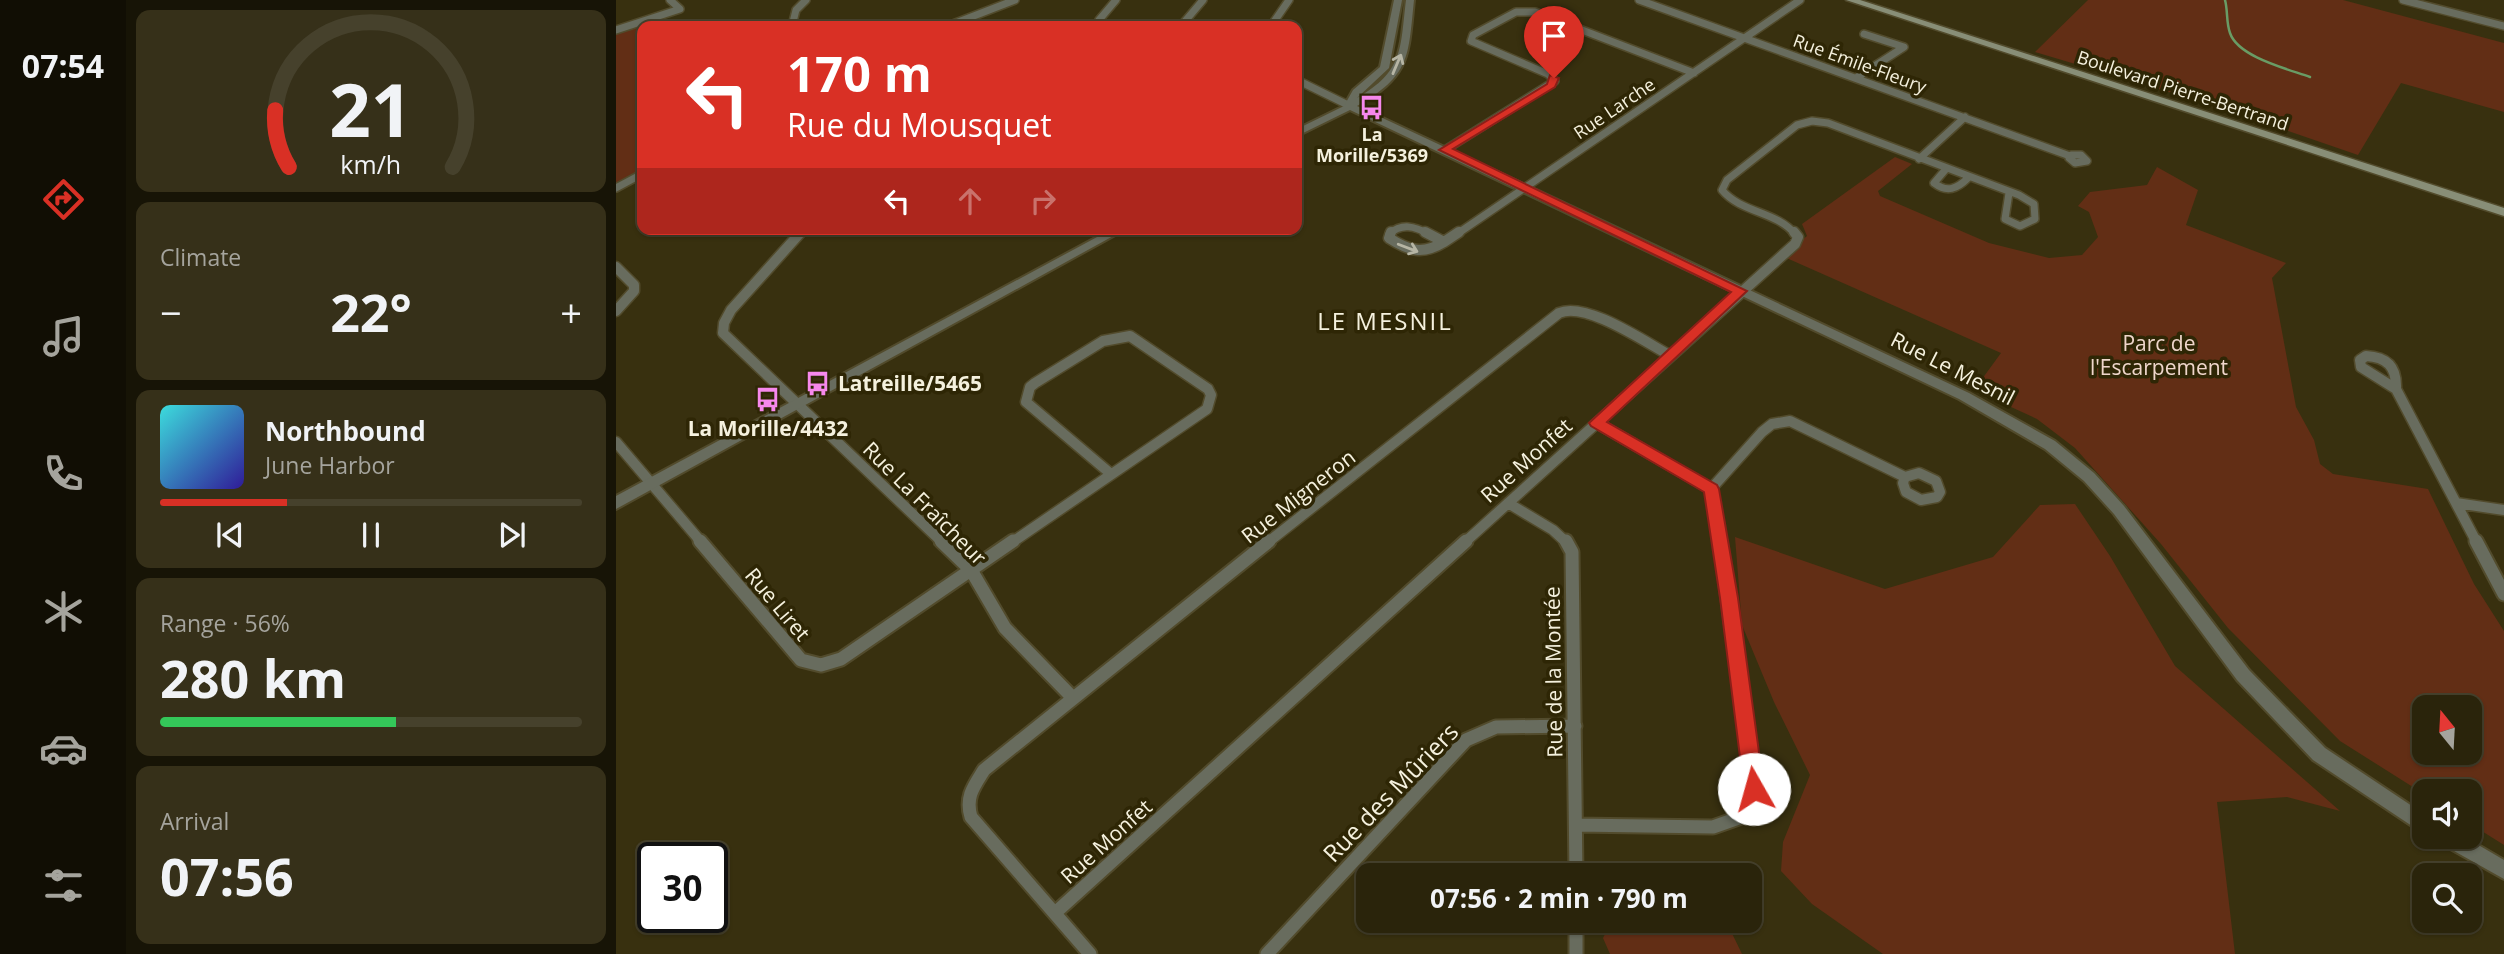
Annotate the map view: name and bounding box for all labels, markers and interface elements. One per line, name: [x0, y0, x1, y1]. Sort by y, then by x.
pin: [1524, 6, 1584, 78]
icon: arrive: [1535, 17, 1573, 55]
street label: Rue Émile-Fleury: [1790, 28, 1931, 99]
text: 170 m: [787, 40, 932, 106]
text: 07:54: [22, 44, 104, 87]
street label: Boulevard Pierre-Bertrand: [2074, 44, 2292, 136]
icon: left: [672, 49, 763, 140]
one-way arrow: [1391, 54, 1404, 76]
text: 21: [329, 59, 413, 158]
street label: Rue Larche: [1569, 72, 1659, 144]
bus stop icon: La Morille/5369: [1358, 93, 1386, 121]
text: Rue du Mousquet: [787, 103, 1052, 146]
place label: La Morille/5369: [1316, 122, 1428, 167]
text: km/h: [341, 147, 401, 181]
icon: directions: [39, 175, 88, 224]
icon: left: [878, 182, 916, 220]
icon: ahead: [951, 182, 989, 220]
icon: right: [1024, 182, 1062, 220]
text: Climate: [160, 241, 241, 273]
one-way arrow: [1397, 242, 1419, 255]
text: 22°: [330, 276, 412, 347]
text: −: [160, 286, 182, 338]
text: +: [560, 286, 582, 338]
district label: LE MESNIL: [1317, 304, 1453, 337]
icon: music: [39, 312, 88, 361]
street label: Rue Le Mesnil: [1886, 325, 2020, 411]
park label: Parc de l'Escarpement: [2090, 329, 2228, 381]
bus stop icon: Latreille/5465: [804, 369, 832, 397]
place label: Latreille/5465: [838, 369, 982, 397]
bus stop icon: La Morille/4432: [754, 385, 782, 413]
street label: Rue Monfet: [1474, 412, 1578, 508]
text: Northbound: [265, 413, 426, 449]
place label: La Morille/4432: [688, 414, 848, 442]
street label: Rue La Fraîcheur: [857, 435, 993, 571]
street label: Rue Migneron: [1235, 443, 1361, 549]
icon: phone: [39, 449, 88, 498]
text: June Harbor: [265, 449, 395, 481]
icon: previous: [211, 516, 249, 554]
icon: pause: [352, 516, 390, 554]
icon: next: [493, 516, 531, 554]
street label: Rue Liret: [739, 562, 817, 646]
street label: Rue de la Montée: [1538, 586, 1568, 758]
icon: climate: [39, 587, 88, 636]
text: Range · 56%: [160, 607, 290, 639]
text: 280 km: [160, 642, 346, 713]
north arrow: [2412, 695, 2482, 765]
map controls: [2412, 695, 2482, 933]
street label: Rue des Mûriers: [1315, 715, 1465, 869]
icon: car: [39, 724, 88, 773]
position arrow: [1717, 752, 1791, 826]
button: sound: [2412, 779, 2482, 849]
street label: Rue Monfet: [1054, 793, 1158, 889]
text: Arrival: [160, 805, 229, 837]
text: 07:56: [160, 840, 294, 911]
speed limit sign: 30: [637, 842, 728, 933]
icon: filters: [39, 861, 88, 910]
button: search: [2412, 863, 2482, 933]
text: 07:56 · 2 min · 790 m: [1430, 880, 1688, 916]

